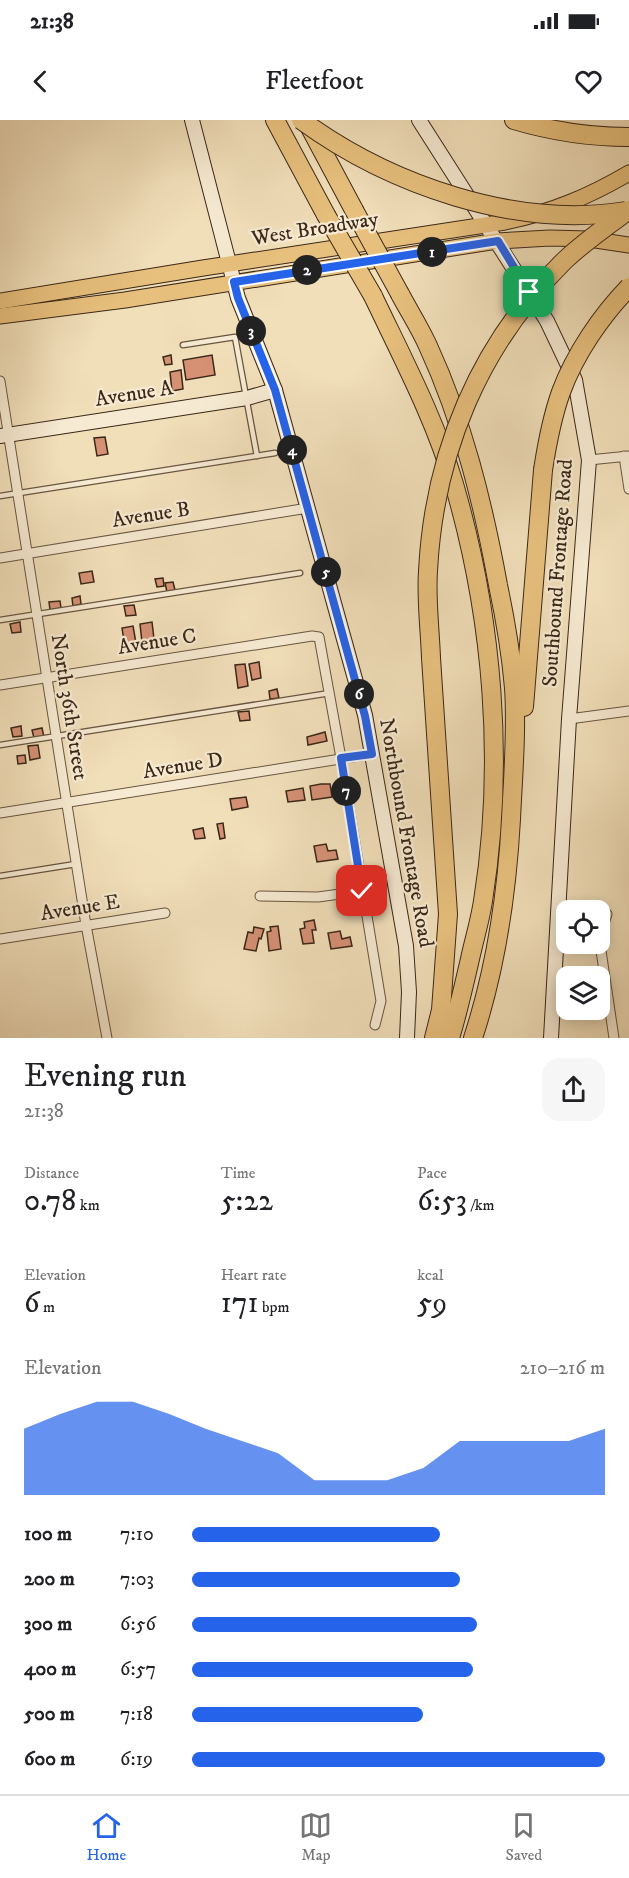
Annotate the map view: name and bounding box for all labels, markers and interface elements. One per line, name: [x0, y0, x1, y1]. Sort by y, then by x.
text: 21:38: [30, 8, 74, 35]
text: Fleetfoot: [265, 64, 364, 98]
icon: back: [24, 65, 57, 98]
icon: heart: [572, 65, 605, 98]
street label: West Broadway: [249, 206, 381, 252]
pin: 1: [417, 237, 447, 267]
text: 1: [429, 242, 435, 262]
pin: 2: [292, 255, 322, 285]
text: 2: [303, 260, 311, 280]
pin: [503, 266, 554, 317]
icon: arrive: [512, 275, 545, 308]
pin: 3: [236, 316, 266, 346]
text: 3: [248, 321, 254, 341]
street label: Avenue A: [93, 375, 175, 413]
pin: 4: [277, 435, 307, 465]
text: 4: [287, 440, 297, 460]
street label: Southbound Frontage Road: [537, 458, 579, 688]
street label: Avenue B: [110, 496, 192, 534]
pin: 5: [311, 557, 341, 587]
text: 5: [322, 562, 330, 582]
street label: Avenue C: [116, 623, 198, 661]
street label: North 36th Street: [45, 632, 93, 782]
pin: 6: [344, 679, 374, 709]
text: 6: [355, 684, 363, 704]
street label: Northbound Frontage Road: [373, 717, 439, 950]
street label: Avenue D: [141, 747, 225, 785]
pin: 7: [331, 776, 361, 806]
text: 7: [342, 781, 350, 801]
pin: [336, 865, 387, 916]
icon: check: [345, 874, 378, 907]
street label: Avenue E: [38, 889, 122, 927]
map controls: [556, 900, 610, 1020]
button: locate: [556, 900, 610, 954]
button: layers: [556, 966, 610, 1020]
text: Evening run: [24, 1056, 186, 1097]
button: share: [542, 1058, 605, 1121]
text: 21:38: [24, 1099, 64, 1124]
text: Distance: [24, 1163, 79, 1183]
text: Time: [221, 1163, 255, 1183]
text: Pace: [417, 1163, 447, 1183]
text: 0.78: [24, 1183, 76, 1220]
text: 5:22: [221, 1183, 273, 1220]
text: 6:53: [417, 1183, 467, 1220]
text: km: [76, 1195, 100, 1215]
text: /km: [467, 1195, 495, 1215]
text: Elevation: [24, 1265, 86, 1285]
text: Heart rate: [221, 1265, 286, 1285]
text: kcal: [417, 1265, 444, 1285]
text: 6: [24, 1285, 40, 1322]
text: 171: [221, 1285, 259, 1322]
text: 59: [417, 1285, 447, 1322]
text: m: [40, 1297, 55, 1317]
text: bpm: [259, 1297, 289, 1317]
text: Elevation: [24, 1356, 101, 1381]
text: 210–216 m: [520, 1356, 605, 1381]
text: 100 m: [24, 1522, 72, 1547]
text: 7:10: [120, 1522, 154, 1547]
text: 200 m: [24, 1567, 75, 1592]
text: 7:03: [120, 1567, 154, 1592]
text: 300 m: [24, 1612, 72, 1637]
text: 6:56: [120, 1612, 156, 1637]
text: 400 m: [24, 1657, 76, 1682]
text: 6:57: [120, 1657, 156, 1682]
text: 500 m: [24, 1702, 75, 1727]
text: 7:18: [120, 1702, 153, 1727]
text: 600 m: [24, 1747, 75, 1772]
text: 6:19: [120, 1747, 153, 1772]
tab: Home: [87, 1809, 126, 1865]
tab: Map: [299, 1809, 332, 1865]
tab: Saved: [506, 1809, 542, 1865]

